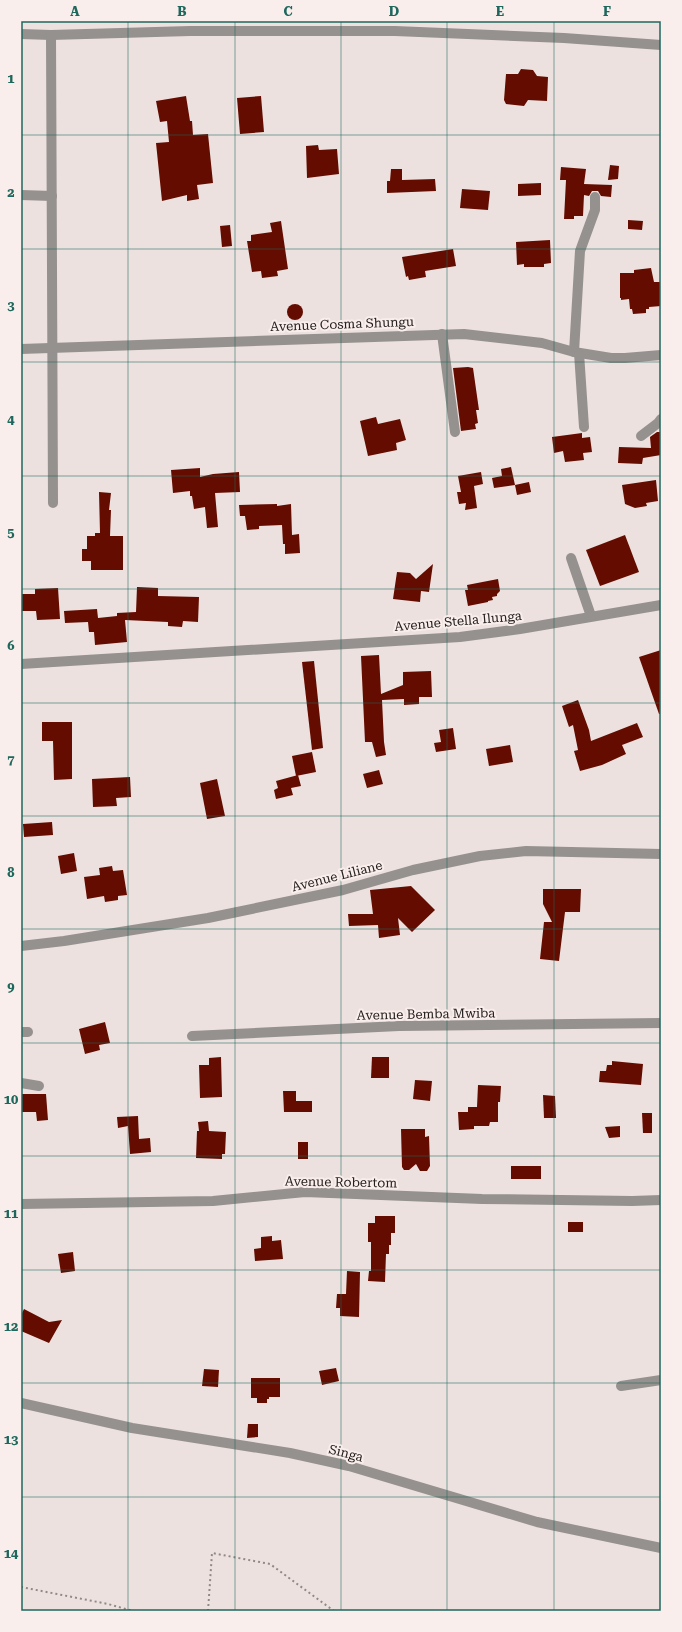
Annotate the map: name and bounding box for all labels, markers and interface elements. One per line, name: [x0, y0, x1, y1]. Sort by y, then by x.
text: A: [70, 4, 80, 19]
text: B: [177, 4, 187, 19]
text: C: [283, 4, 293, 19]
text: D: [389, 4, 399, 19]
text: E: [496, 4, 504, 19]
text: F: [603, 4, 611, 19]
text: 1: [7, 71, 15, 86]
text: 2: [7, 185, 15, 200]
text: 3: [7, 298, 15, 313]
street label: Avenue Cosma Shungu: [270, 314, 414, 334]
text: 4: [7, 412, 15, 427]
text: 5: [7, 525, 15, 540]
street label: Avenue Stella Ilunga: [394, 608, 522, 634]
text: 6: [7, 638, 15, 653]
text: 7: [7, 752, 15, 767]
street label: Avenue Liliane: [290, 857, 384, 895]
text: 8: [7, 865, 15, 880]
text: 9: [7, 979, 15, 994]
street label: Avenue Bemba Mwiba: [357, 1005, 495, 1023]
text: 10: [4, 1092, 18, 1107]
street label: Avenue Robertom: [285, 1174, 397, 1190]
text: 11: [4, 1206, 18, 1221]
text: 12: [4, 1319, 18, 1334]
text: 13: [4, 1432, 18, 1447]
street label: Singa: [327, 1442, 365, 1464]
text: 14: [4, 1546, 19, 1561]

